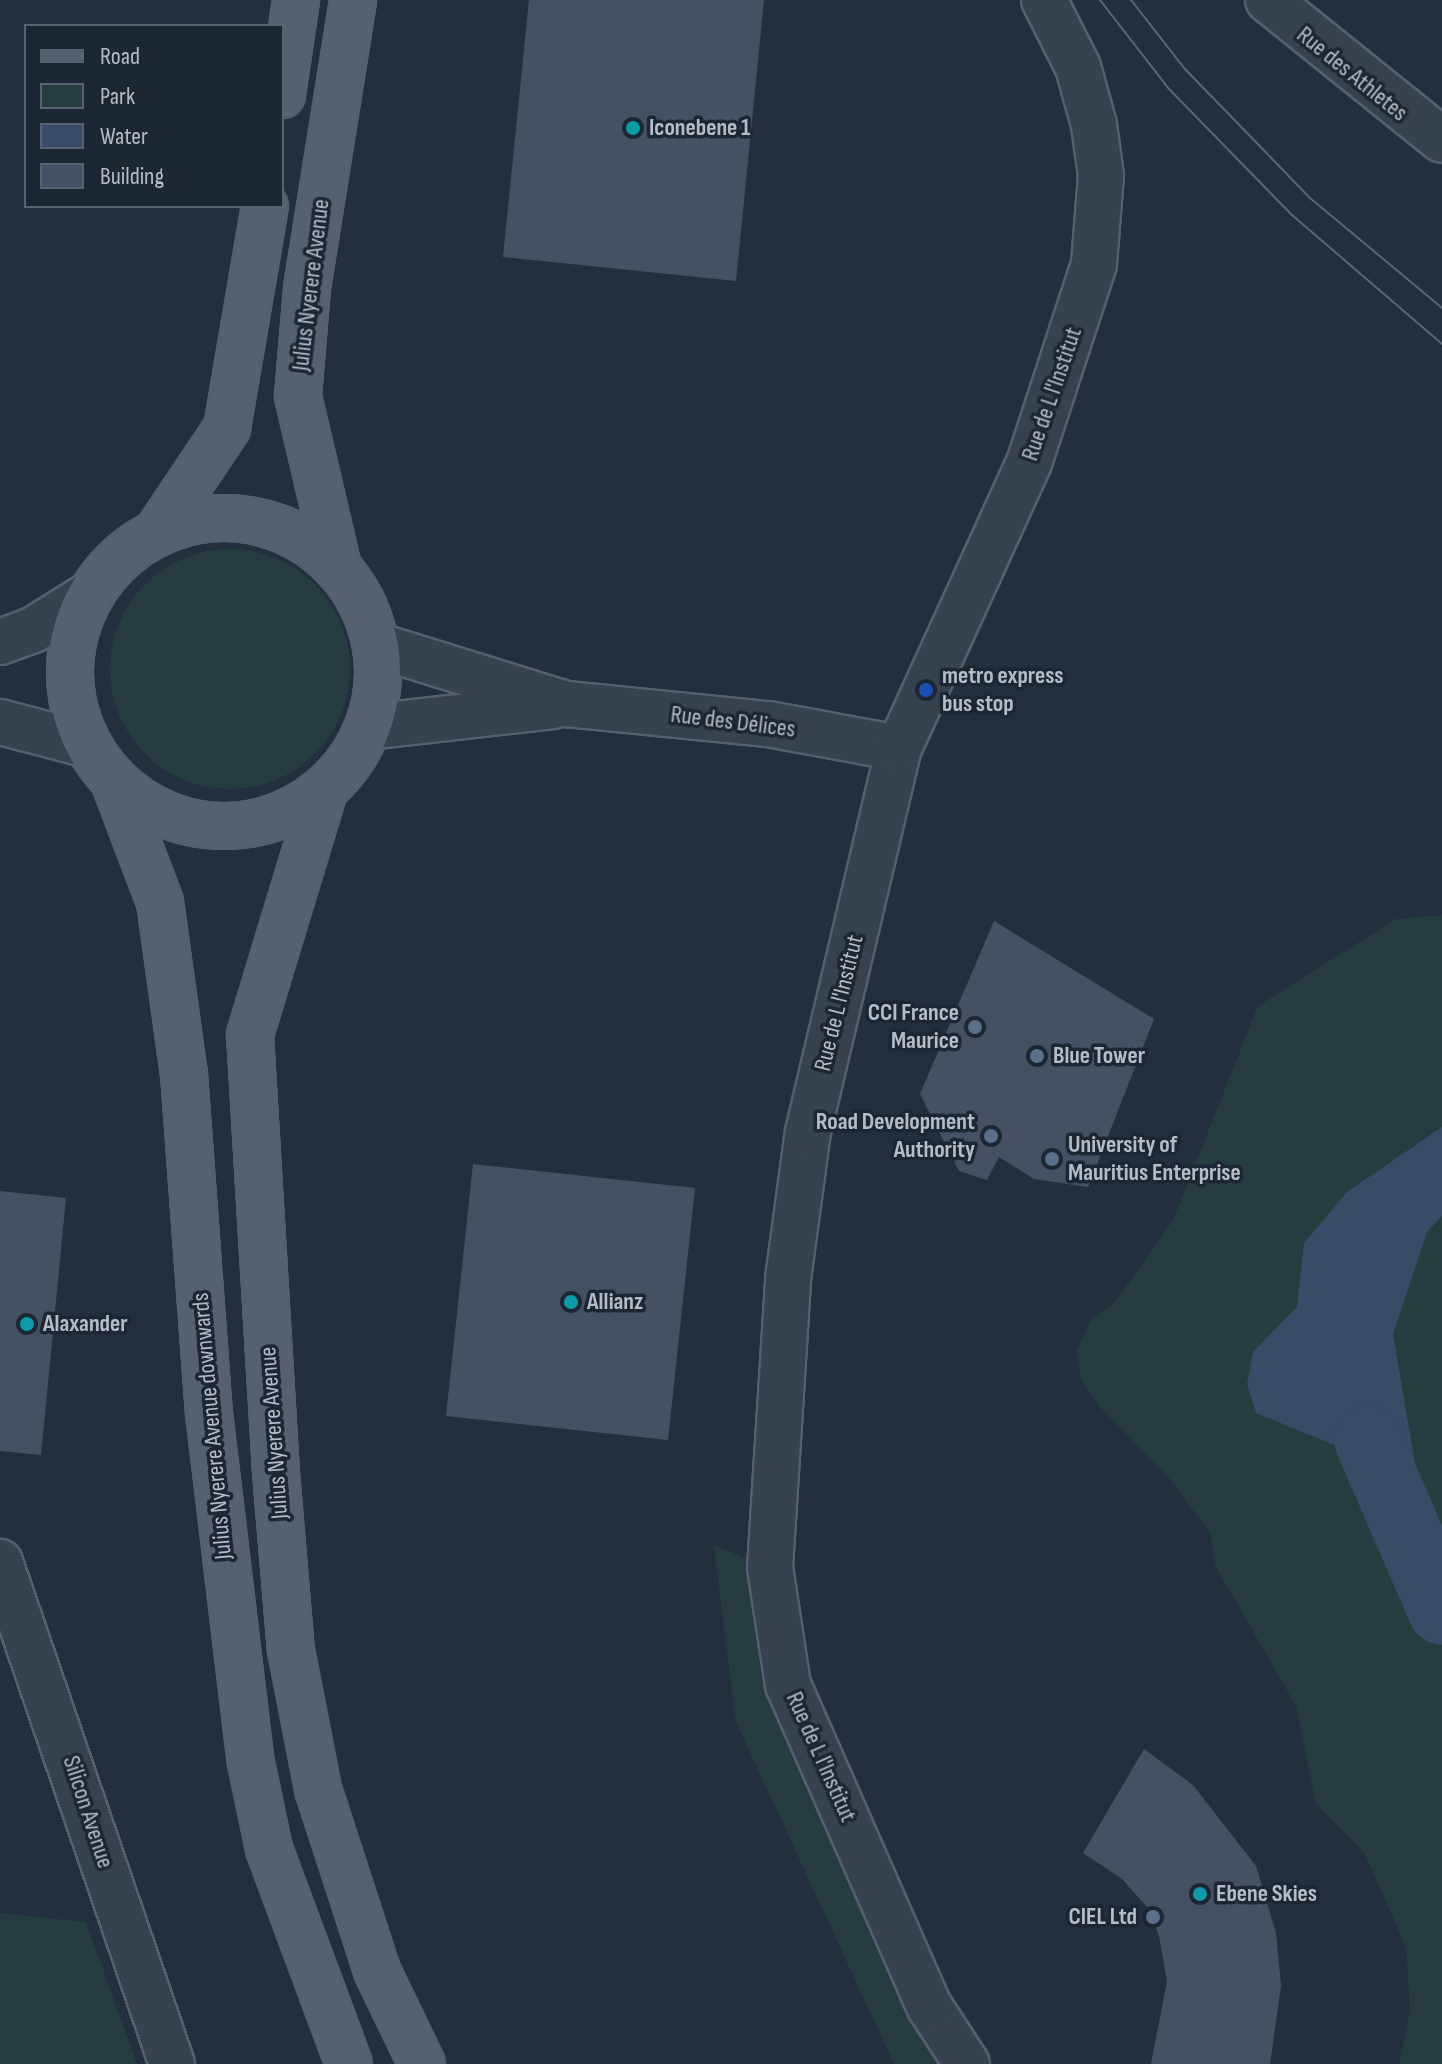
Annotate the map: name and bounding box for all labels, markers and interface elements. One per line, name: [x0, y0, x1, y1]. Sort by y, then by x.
street label: Rue des Athletes: [1291, 21, 1413, 127]
legend: [24, 24, 284, 208]
text: Road: [100, 42, 140, 71]
text: Park: [100, 82, 135, 111]
place label: Iconebene 1: [649, 114, 751, 142]
marker: Iconebene 1: [624, 119, 642, 137]
text: Water: [100, 122, 148, 151]
text: Building: [100, 162, 164, 191]
street label: Julius Nyerere Avenue: [286, 198, 336, 372]
street label: Rue de L l'Institut: [1016, 324, 1088, 464]
place label: metro express bus stop: [942, 662, 1063, 718]
marker: metro express bus stop: [917, 681, 935, 699]
street label: Rue des Délices: [669, 700, 797, 744]
street label: Rue de L l'Institut: [808, 932, 870, 1074]
place label: CCI France Maurice: [868, 999, 959, 1055]
marker: CCI France Maurice: [966, 1018, 984, 1036]
place label: Blue Tower: [1053, 1042, 1145, 1070]
marker: Blue Tower: [1028, 1047, 1046, 1065]
place label: Road Development Authority: [816, 1108, 975, 1164]
marker: Road Development Authority: [982, 1127, 1000, 1145]
place label: University of Mauritius Enterprise: [1068, 1131, 1241, 1187]
marker: University of Mauritius Enterprise: [1043, 1150, 1061, 1168]
place label: Allianz: [587, 1288, 643, 1316]
street label: Julius Nyerere Avenue downwards: [186, 1291, 238, 1561]
marker: Allianz: [562, 1293, 580, 1311]
place label: Alaxander: [43, 1310, 128, 1338]
marker: Alaxander: [18, 1315, 36, 1333]
street label: Julius Nyerere Avenue: [254, 1346, 294, 1520]
street label: Rue de L l'Institut: [780, 1688, 862, 1826]
street label: Silicon Avenue: [56, 1752, 120, 1872]
place label: Ebene Skies: [1216, 1880, 1317, 1908]
marker: Ebene Skies: [1191, 1885, 1209, 1903]
place label: CIEL Ltd: [1068, 1903, 1137, 1931]
marker: CIEL Ltd: [1144, 1908, 1162, 1926]

